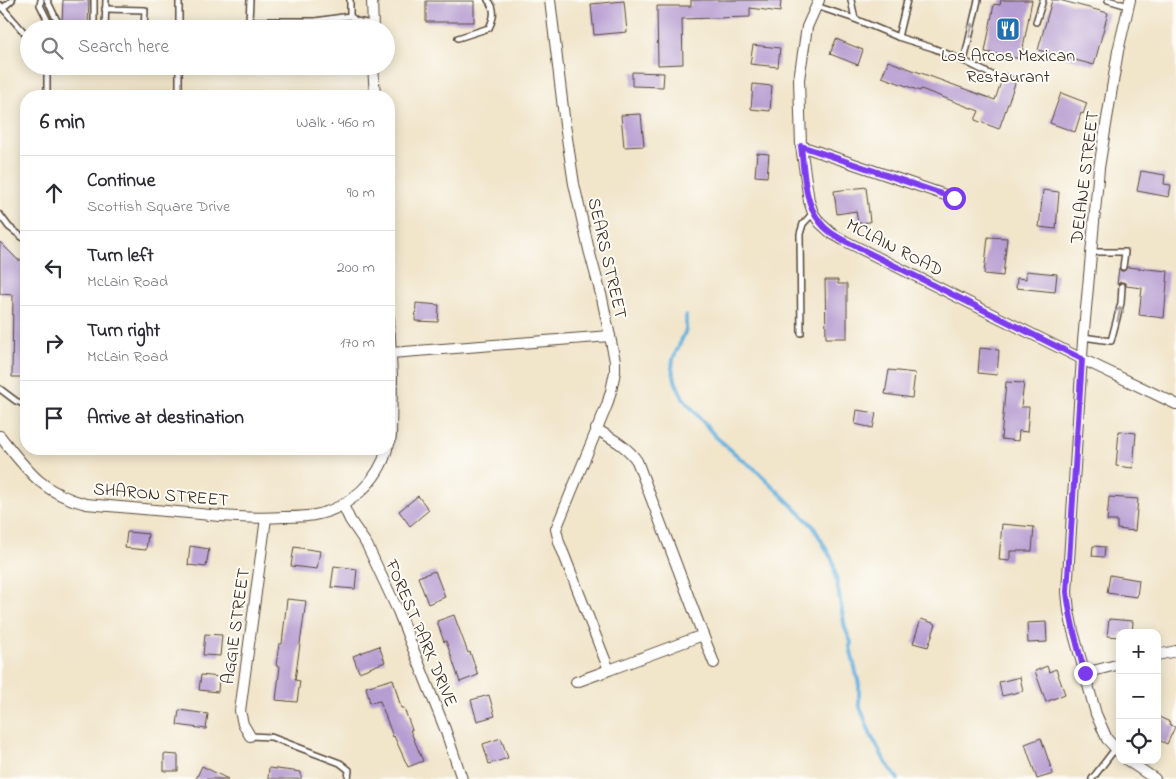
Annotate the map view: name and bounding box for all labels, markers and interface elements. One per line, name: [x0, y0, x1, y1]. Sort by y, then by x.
restaurant icon: Los Arcos Mexican Restaurant: [995, 16, 1021, 42]
search box: [20, 20, 395, 75]
one-way arrow: [967, 23, 976, 39]
icon: search: [38, 34, 66, 62]
text: Search here: [78, 34, 169, 61]
place label: Los Arcos Mexican Restaurant: [941, 44, 1075, 91]
text: 6 min: [40, 108, 85, 138]
street label: DELANE STREET: [1065, 109, 1107, 246]
text: Walk · 460 m: [296, 111, 375, 135]
text: Continue: [87, 168, 155, 195]
icon: ahead: [40, 179, 68, 207]
text: 90 m: [347, 181, 375, 205]
route start: [943, 187, 966, 210]
text: Scottish Square Drive: [87, 195, 230, 219]
street label: SEARS STREET: [579, 195, 633, 322]
street label: MCLAIN ROAD: [841, 213, 947, 284]
text: Turn left: [87, 243, 154, 270]
icon: left: [40, 254, 68, 282]
text: 200 m: [337, 256, 375, 280]
text: McLain Road: [87, 270, 168, 294]
one-way arrow: [1115, 306, 1124, 322]
text: Turn right: [87, 318, 160, 345]
icon: right: [40, 329, 68, 357]
text: 170 m: [340, 331, 375, 355]
text: McLain Road: [87, 345, 168, 369]
icon: arrive: [40, 404, 68, 432]
text: Arrive at destination: [87, 405, 244, 432]
street label: SHARON STREET: [92, 477, 230, 515]
street label: FOREST PARK DRIVE: [377, 555, 463, 711]
street label: AGGIE STREET: [216, 567, 258, 686]
map controls: [1116, 629, 1161, 764]
button: +: [1116, 629, 1161, 674]
route end: [1074, 662, 1097, 685]
button: −: [1116, 674, 1161, 719]
button: locate: [1116, 719, 1161, 764]

